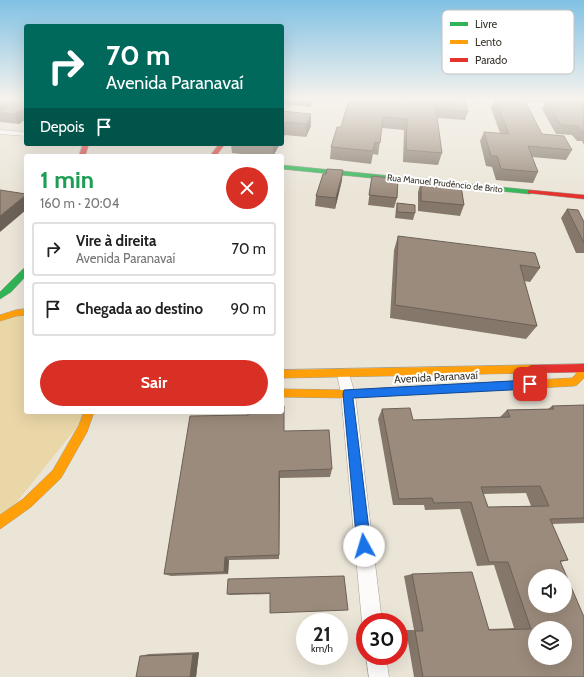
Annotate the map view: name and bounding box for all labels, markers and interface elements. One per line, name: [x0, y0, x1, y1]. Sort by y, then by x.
legend: [442, 10, 574, 74]
text: Livre: [475, 17, 498, 31]
text: Lento: [475, 35, 502, 49]
text: 70 m: [106, 38, 170, 72]
icon: right: [40, 40, 92, 92]
text: Parado: [475, 53, 507, 67]
text: Avenida Paranavaí: [106, 72, 243, 94]
icon: arrive: [93, 116, 115, 138]
text: Depois: [40, 118, 85, 136]
text: 1 min: [40, 165, 94, 194]
button: close: [226, 167, 268, 209]
street label: Rua Manuel Prudêncio de Brito: [387, 171, 503, 195]
text: 160 m · 20:04: [40, 195, 119, 211]
text: Vire à direita: [76, 232, 157, 250]
icon: right: [42, 238, 64, 260]
text: 70 m: [232, 240, 266, 258]
text: Avenida Paranavaí: [76, 250, 175, 266]
icon: arrive: [42, 298, 64, 320]
text: Chegada ao destino: [76, 300, 203, 318]
text: 90 m: [230, 300, 266, 318]
button: Sair: [40, 360, 268, 406]
pin: [513, 367, 547, 401]
street label: Avenida Paranavaí: [394, 368, 479, 386]
icon: arrive: [519, 373, 541, 395]
position arrow: [343, 525, 385, 567]
map controls: [528, 569, 572, 665]
button: sound: [528, 569, 572, 613]
speed limit sign: 30: [356, 613, 408, 665]
button: layers: [528, 621, 572, 665]
text: 21: [313, 622, 331, 646]
text: km/h: [311, 642, 333, 655]

